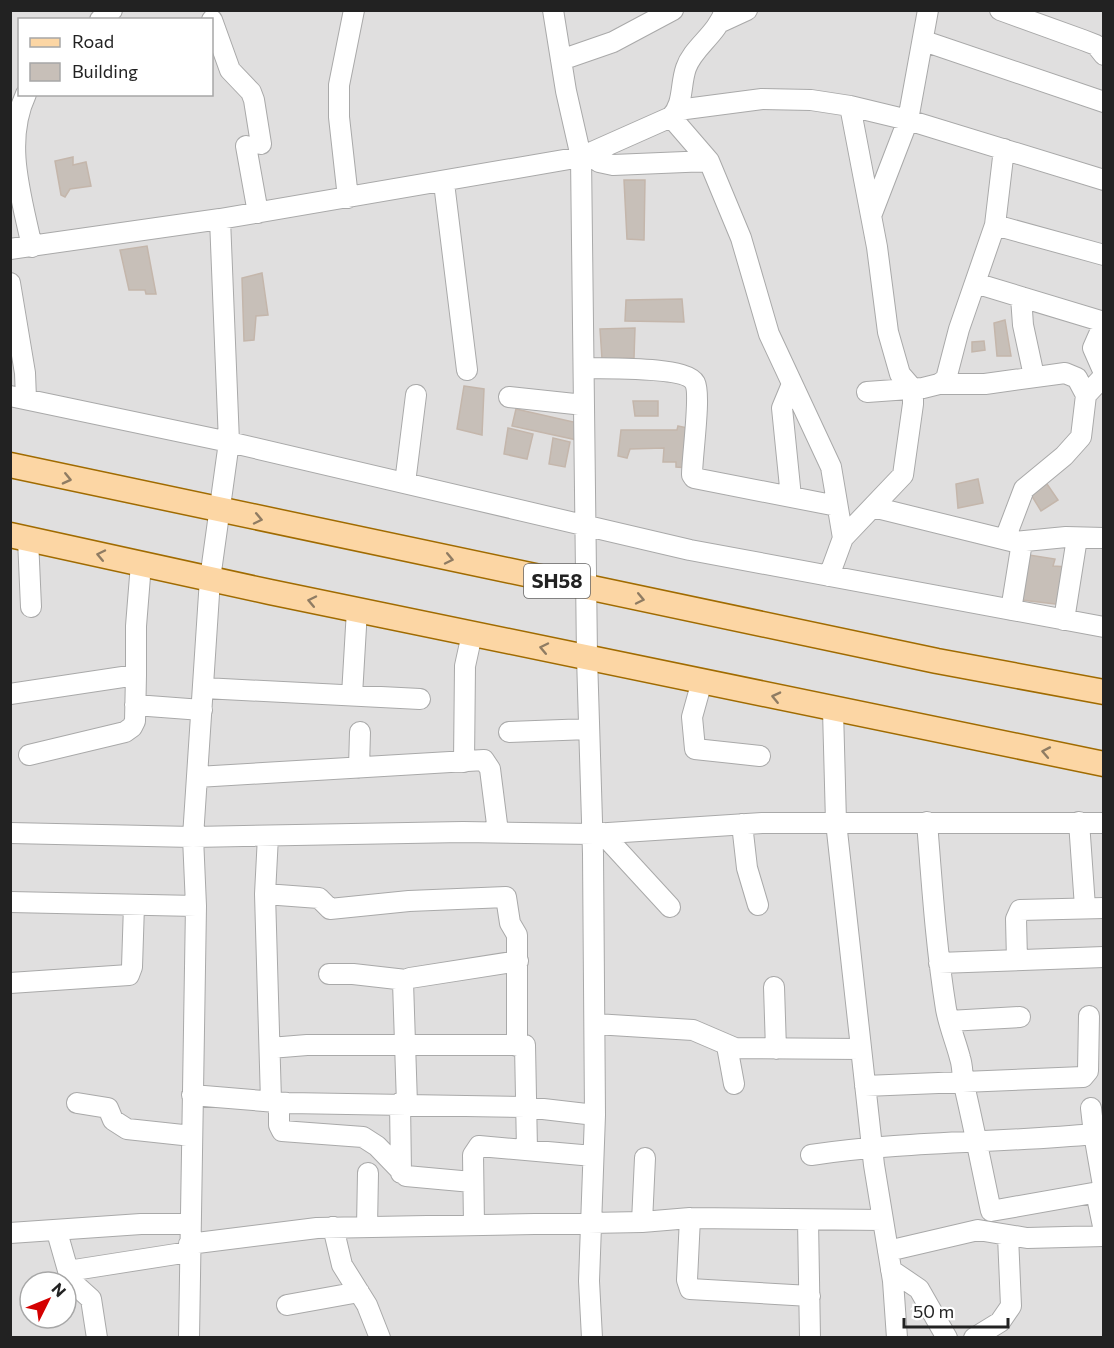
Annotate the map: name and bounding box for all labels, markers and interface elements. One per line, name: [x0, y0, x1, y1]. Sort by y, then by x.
legend: [18, 18, 213, 96]
text: Road: [72, 30, 114, 52]
text: Building: [72, 60, 138, 82]
one-way arrow: [62, 471, 72, 484]
one-way arrow: [253, 512, 263, 525]
one-way arrow: [96, 549, 106, 562]
one-way arrow: [444, 552, 454, 565]
road number: SH58: [524, 564, 590, 598]
one-way arrow: [635, 592, 645, 605]
one-way arrow: [308, 595, 318, 608]
one-way arrow: [540, 643, 550, 656]
one-way arrow: [772, 691, 782, 704]
one-way arrow: [1041, 746, 1051, 759]
north arrow: [18, 1270, 78, 1330]
text: N: [48, 1279, 70, 1300]
scale bar: [904, 1291, 1008, 1329]
text: 50 m: [913, 1300, 954, 1322]

